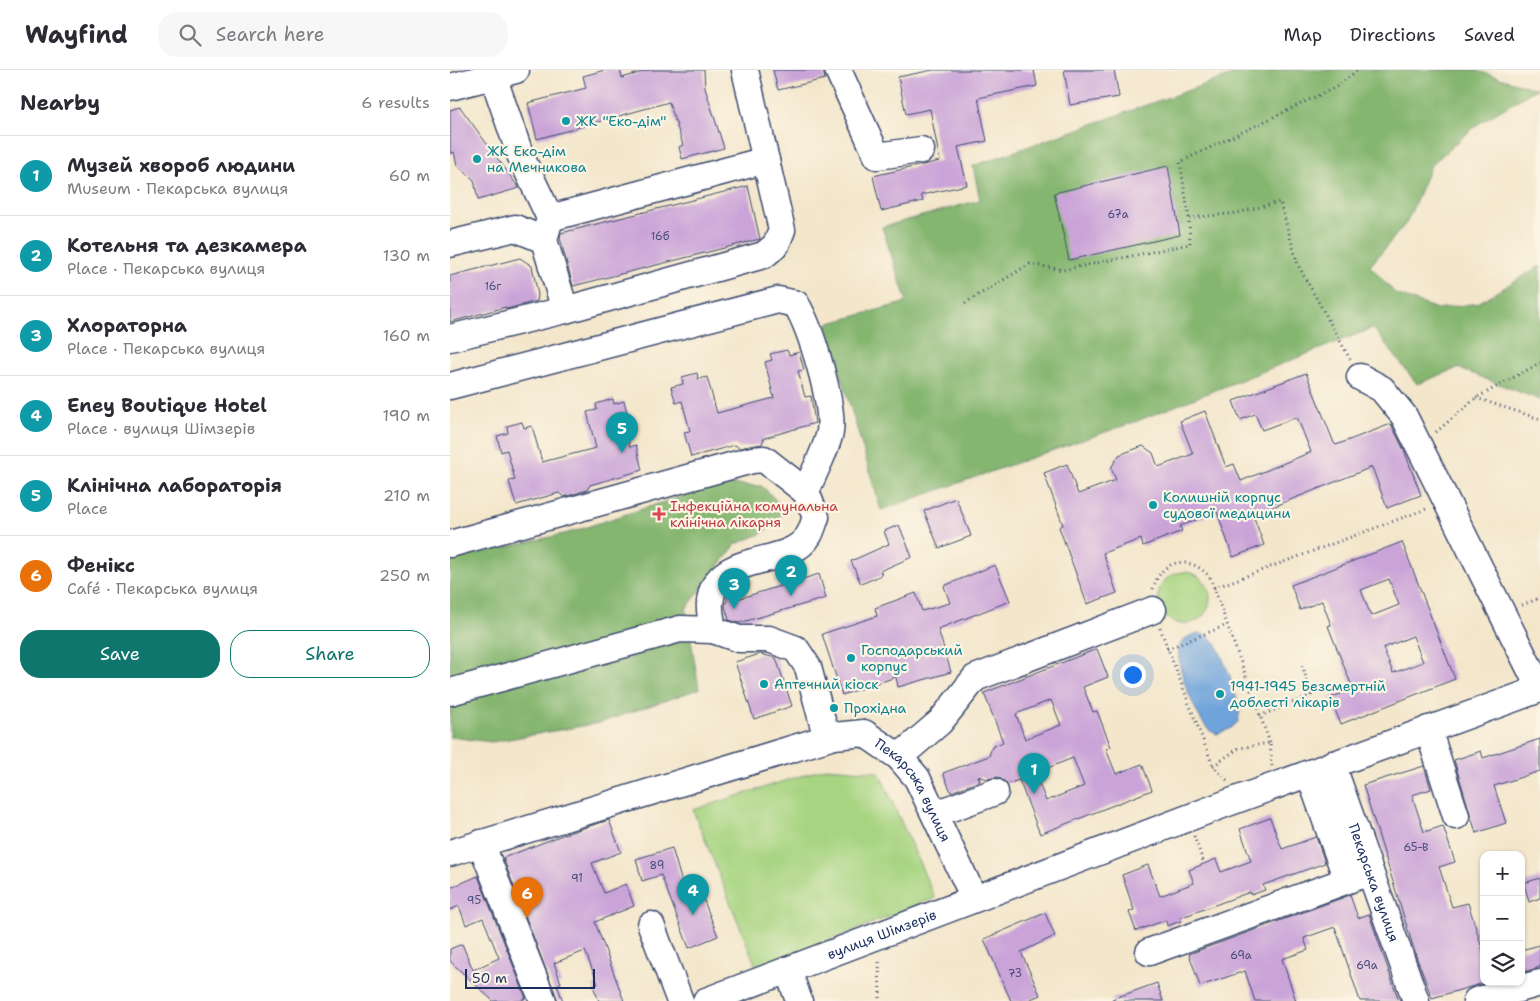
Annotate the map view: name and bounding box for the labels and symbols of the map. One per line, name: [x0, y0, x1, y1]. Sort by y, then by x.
place label: ЖК "Еко-дім": [576, 112, 666, 130]
marker: ЖК "Еко-дім": [560, 115, 572, 127]
place label: ЖК Еко-дім на Мечникова: [487, 142, 587, 176]
marker: ЖК Еко-дім на Мечникова: [471, 153, 483, 165]
house number: 67а: [1108, 207, 1129, 222]
house number: 16б: [651, 229, 670, 244]
house number: 16г: [485, 279, 502, 294]
pin: 5: [606, 412, 638, 453]
place label: Колишній корпус судової медицини: [1163, 488, 1291, 522]
place label: Інфекційна комунальна клінічна лікарня: [670, 497, 838, 531]
marker: Колишній корпус судової медицини: [1147, 499, 1159, 511]
marker: Інфекційна комунальна клінічна лікарня: [652, 507, 666, 521]
pin: 2: [775, 555, 807, 596]
pin: 3: [718, 568, 750, 609]
place label: Господарський корпус: [861, 641, 963, 675]
marker: Господарський корпус: [845, 652, 857, 664]
your location: [1120, 662, 1146, 688]
place label: Аптечний кіоск: [774, 675, 879, 693]
place label: 1941-1945 Безсмертній доблесті лікарів: [1230, 677, 1386, 711]
marker: Аптечний кіоск: [758, 678, 770, 690]
marker: 1941-1945 Безсмертній доблесті лікарів: [1214, 688, 1226, 700]
place label: Прохідна: [844, 699, 907, 717]
marker: Прохідна: [828, 702, 840, 714]
street label: Пекарська вулиця: [871, 734, 955, 845]
pin: 1: [1018, 753, 1050, 794]
street label: Пекарська вулиця: [1345, 821, 1403, 944]
house number: 65-В: [1404, 840, 1429, 855]
house number: 89: [650, 858, 664, 873]
house number: 91: [571, 871, 583, 886]
pin: 4: [677, 874, 709, 915]
pin: 6: [511, 877, 543, 918]
house number: 95: [467, 893, 481, 908]
street label: вулиця Шімзерів: [825, 905, 939, 963]
house number: 69а: [1230, 948, 1252, 963]
house number: 69а: [1356, 958, 1378, 973]
scale bar: [465, 966, 595, 989]
house number: 73: [1008, 966, 1022, 981]

